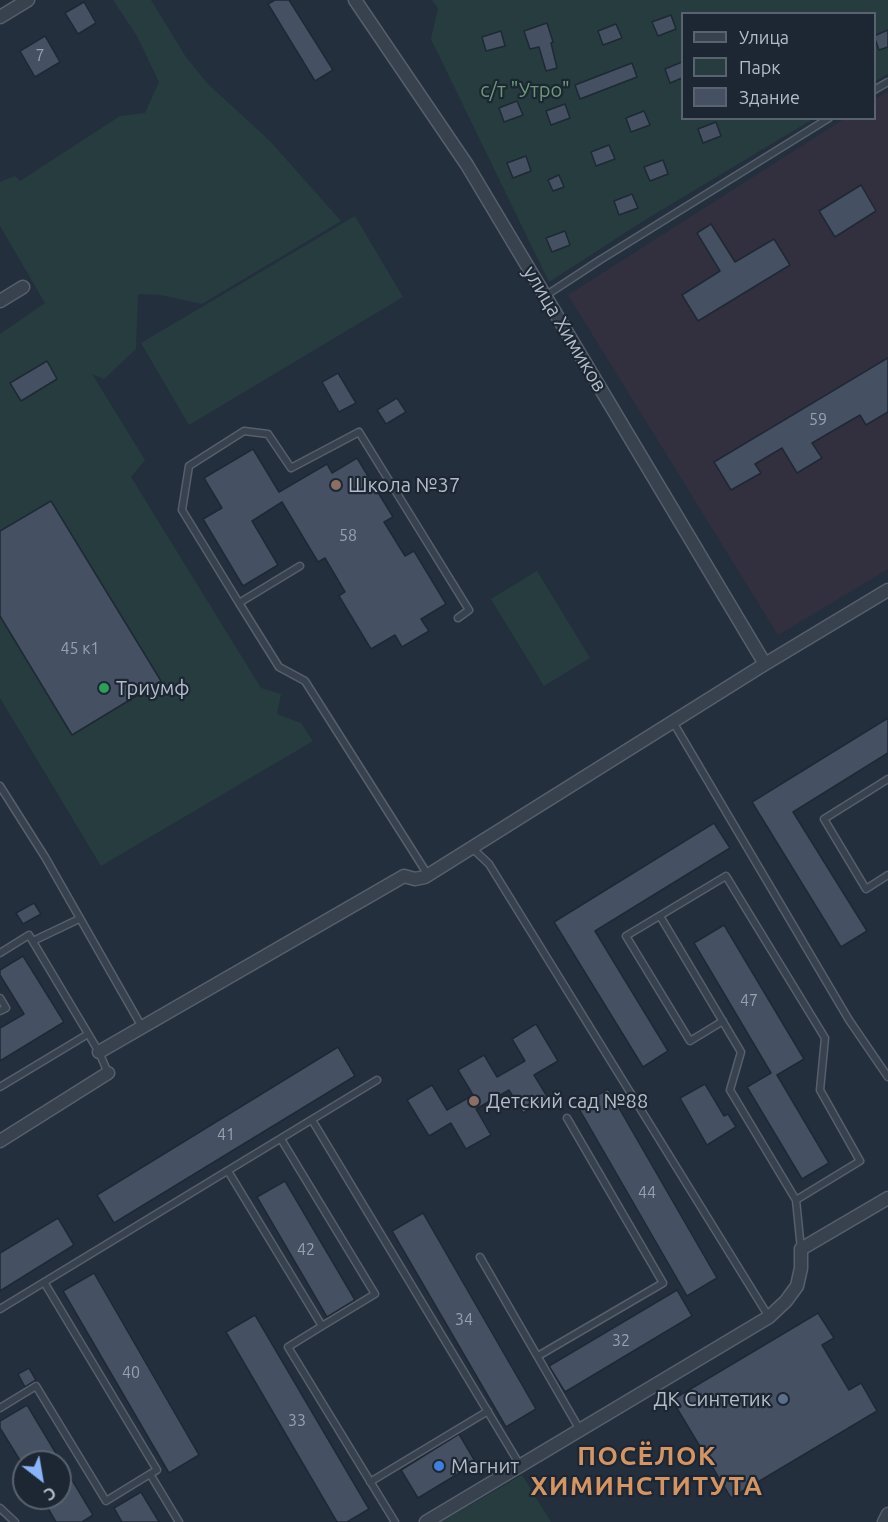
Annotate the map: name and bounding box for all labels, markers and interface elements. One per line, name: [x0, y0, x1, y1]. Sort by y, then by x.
legend: [681, 12, 876, 120]
text: Улица: [739, 27, 789, 47]
house number: 7: [35, 46, 45, 66]
text: Парк: [739, 57, 780, 77]
park label: с/т "Утро": [480, 78, 570, 102]
text: Здание: [739, 87, 800, 107]
street label: улица Химиков: [518, 262, 612, 396]
house number: 59: [809, 410, 827, 430]
place label: Школа №37: [348, 473, 460, 497]
marker: Школа №37: [329, 478, 343, 492]
house number: 58: [339, 526, 357, 546]
house number: 45 к1: [61, 639, 99, 659]
place label: Триумф: [116, 676, 189, 700]
marker: Триумф: [97, 681, 111, 695]
house number: 47: [740, 991, 758, 1011]
place label: Детский сад №88: [486, 1089, 648, 1113]
marker: Детский сад №88: [467, 1094, 481, 1108]
house number: 41: [217, 1125, 235, 1145]
house number: 44: [638, 1183, 656, 1203]
house number: 42: [297, 1240, 315, 1260]
house number: 34: [455, 1310, 473, 1330]
house number: 32: [612, 1331, 630, 1351]
house number: 40: [122, 1363, 140, 1383]
place label: ДК Синтетик: [654, 1387, 771, 1411]
marker: ДК Синтетик: [776, 1392, 790, 1406]
house number: 33: [288, 1411, 306, 1431]
district label: ПОСЁЛОК ХИМИНСТИТУТА: [530, 1440, 764, 1502]
north arrow: [12, 1450, 72, 1510]
place label: Магнит: [451, 1454, 519, 1478]
marker: Магнит: [432, 1459, 446, 1473]
text: С: [41, 1483, 59, 1504]

